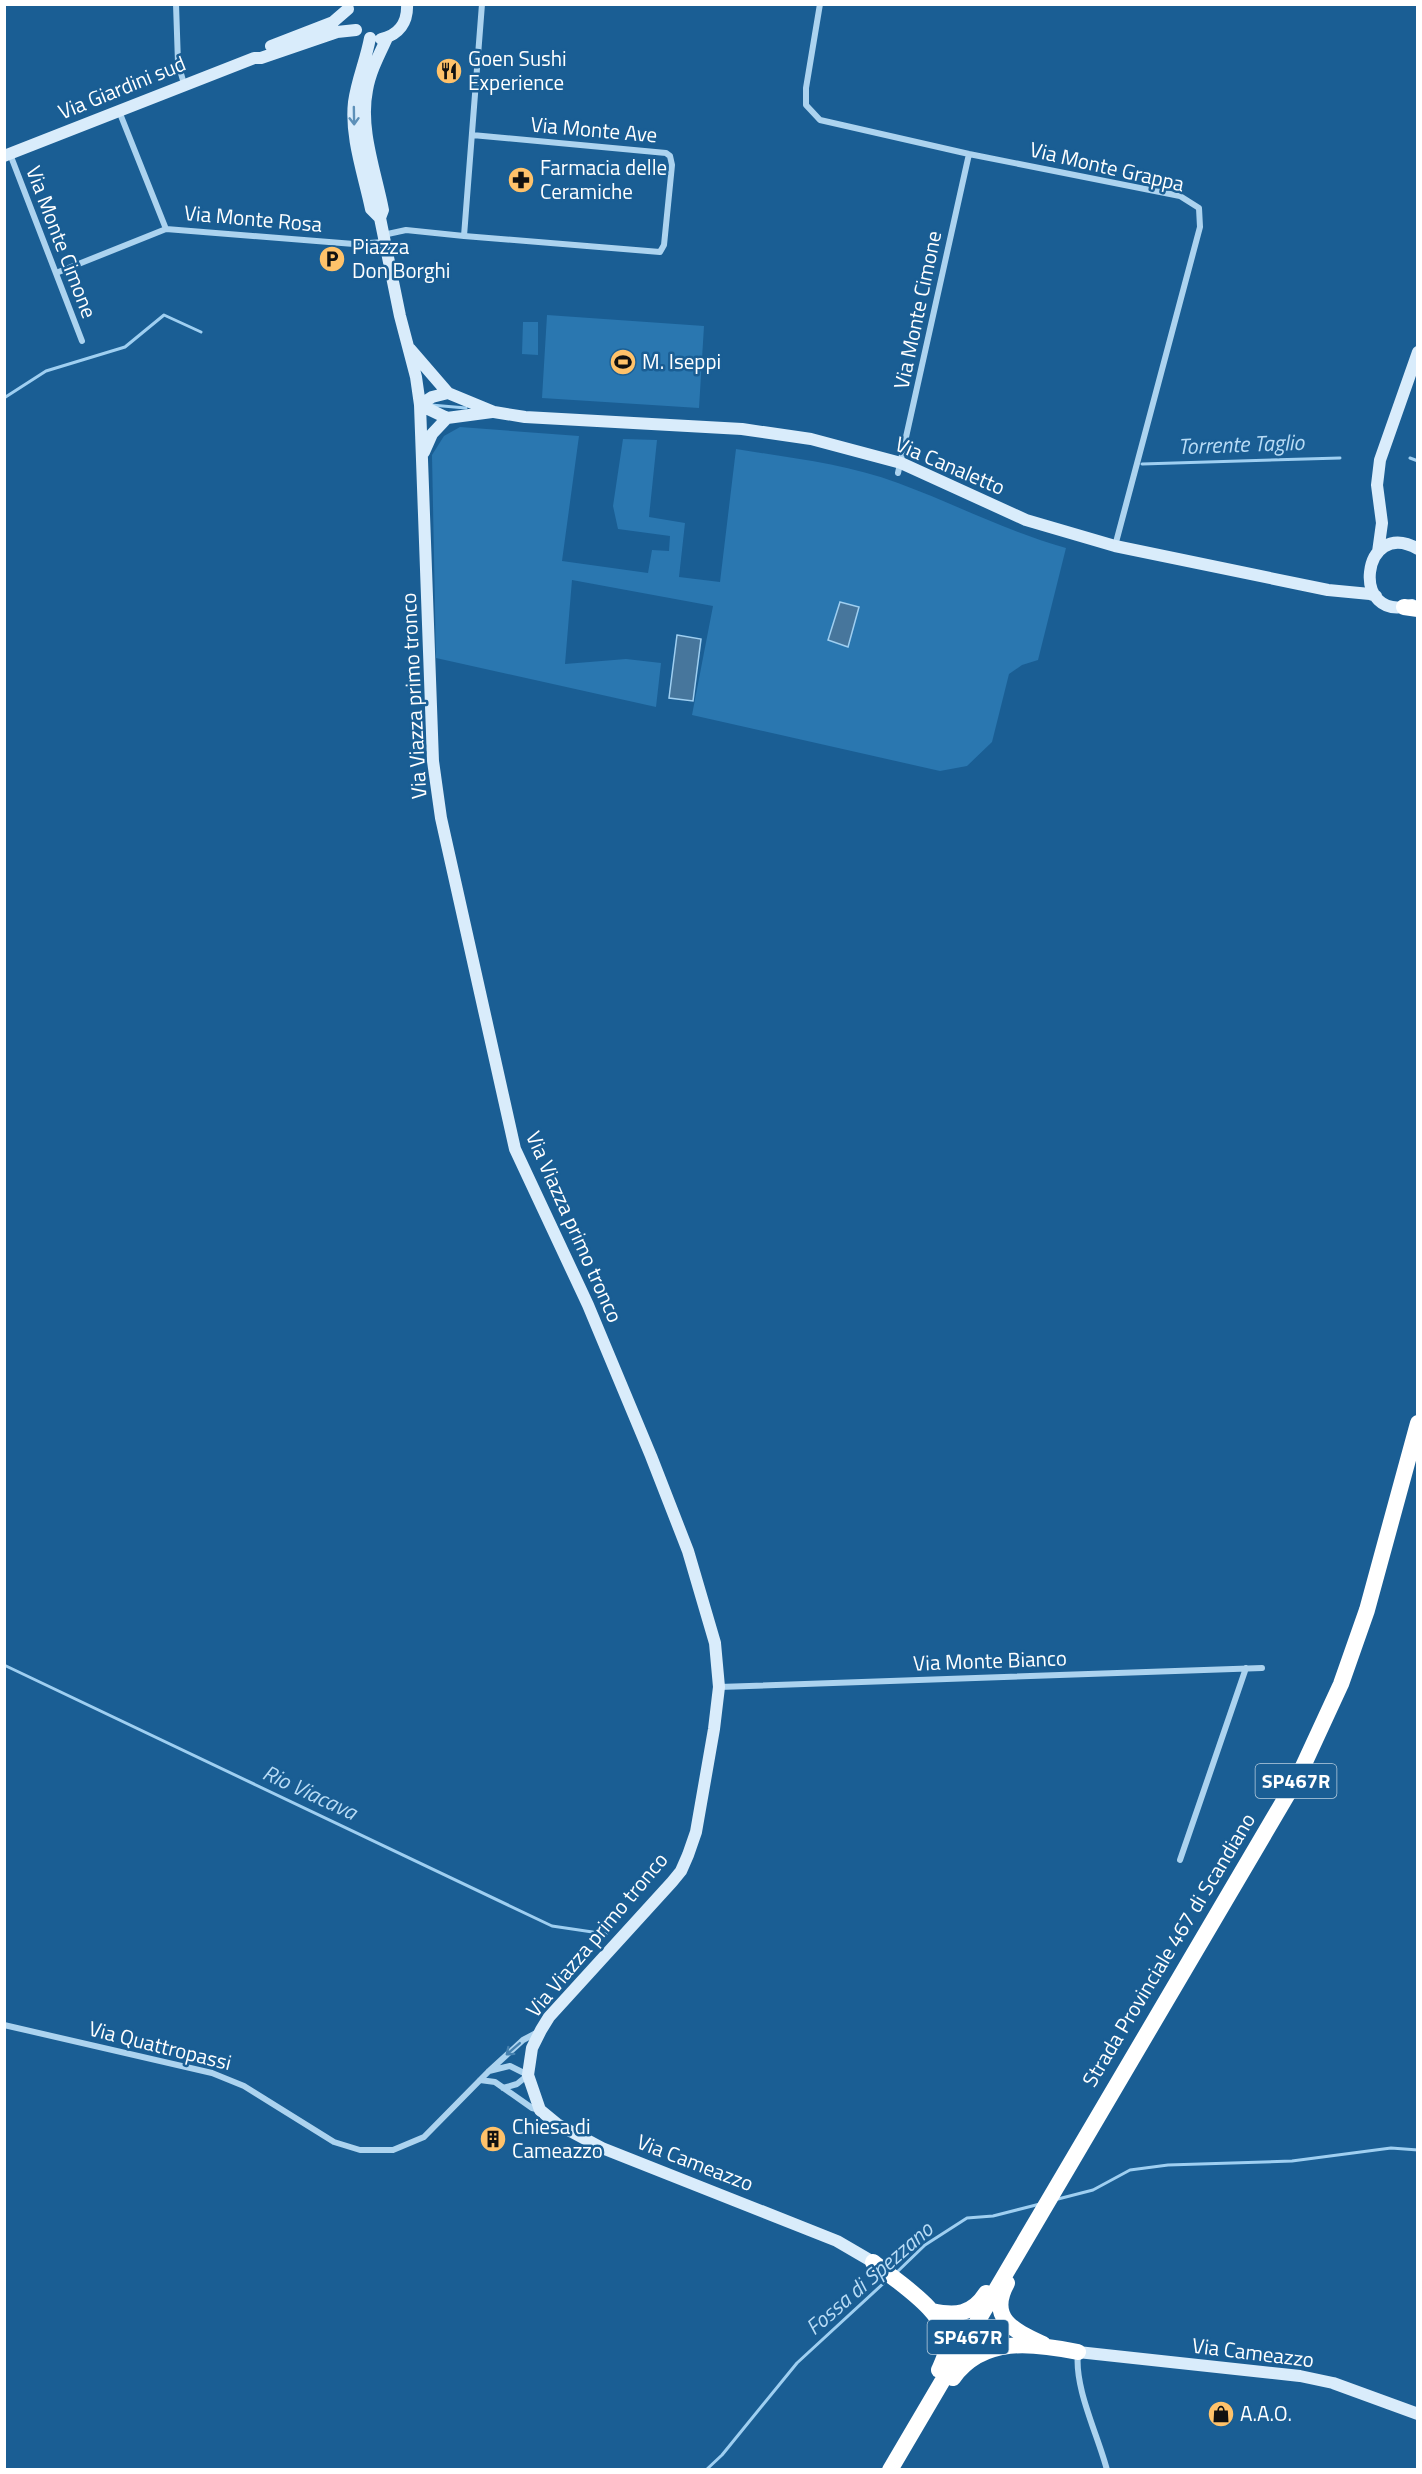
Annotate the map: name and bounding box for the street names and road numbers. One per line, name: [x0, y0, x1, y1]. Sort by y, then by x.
street label: Via Giardini sud: [53, 47, 190, 127]
street label: Via Monte Ave: [529, 108, 659, 150]
street label: Via Monte Grappa: [1027, 133, 1188, 199]
street label: Via Monte Cimone: [18, 161, 106, 323]
street label: Via Monte Rosa: [183, 196, 324, 240]
street label: Via Monte Cimone: [885, 228, 949, 392]
street label: Via Canaletto: [890, 428, 1010, 503]
street label: Via Viazza primo tronco: [392, 592, 434, 800]
street label: Via Viazza primo tronco: [518, 1126, 632, 1328]
street label: Via Monte Bianco: [913, 1641, 1067, 1679]
road number: SP467R: [1256, 1764, 1336, 1798]
street label: Strada Provinciale 467 di Scandiano: [1073, 1806, 1263, 2093]
street label: Via Viazza primo tronco: [518, 1845, 675, 2024]
street label: Via Quattropassi: [85, 2012, 235, 2078]
street label: Via Cameazzo: [632, 2125, 758, 2199]
road number: SP467R: [928, 2320, 1008, 2354]
street label: Via Cameazzo: [1190, 2329, 1316, 2375]

